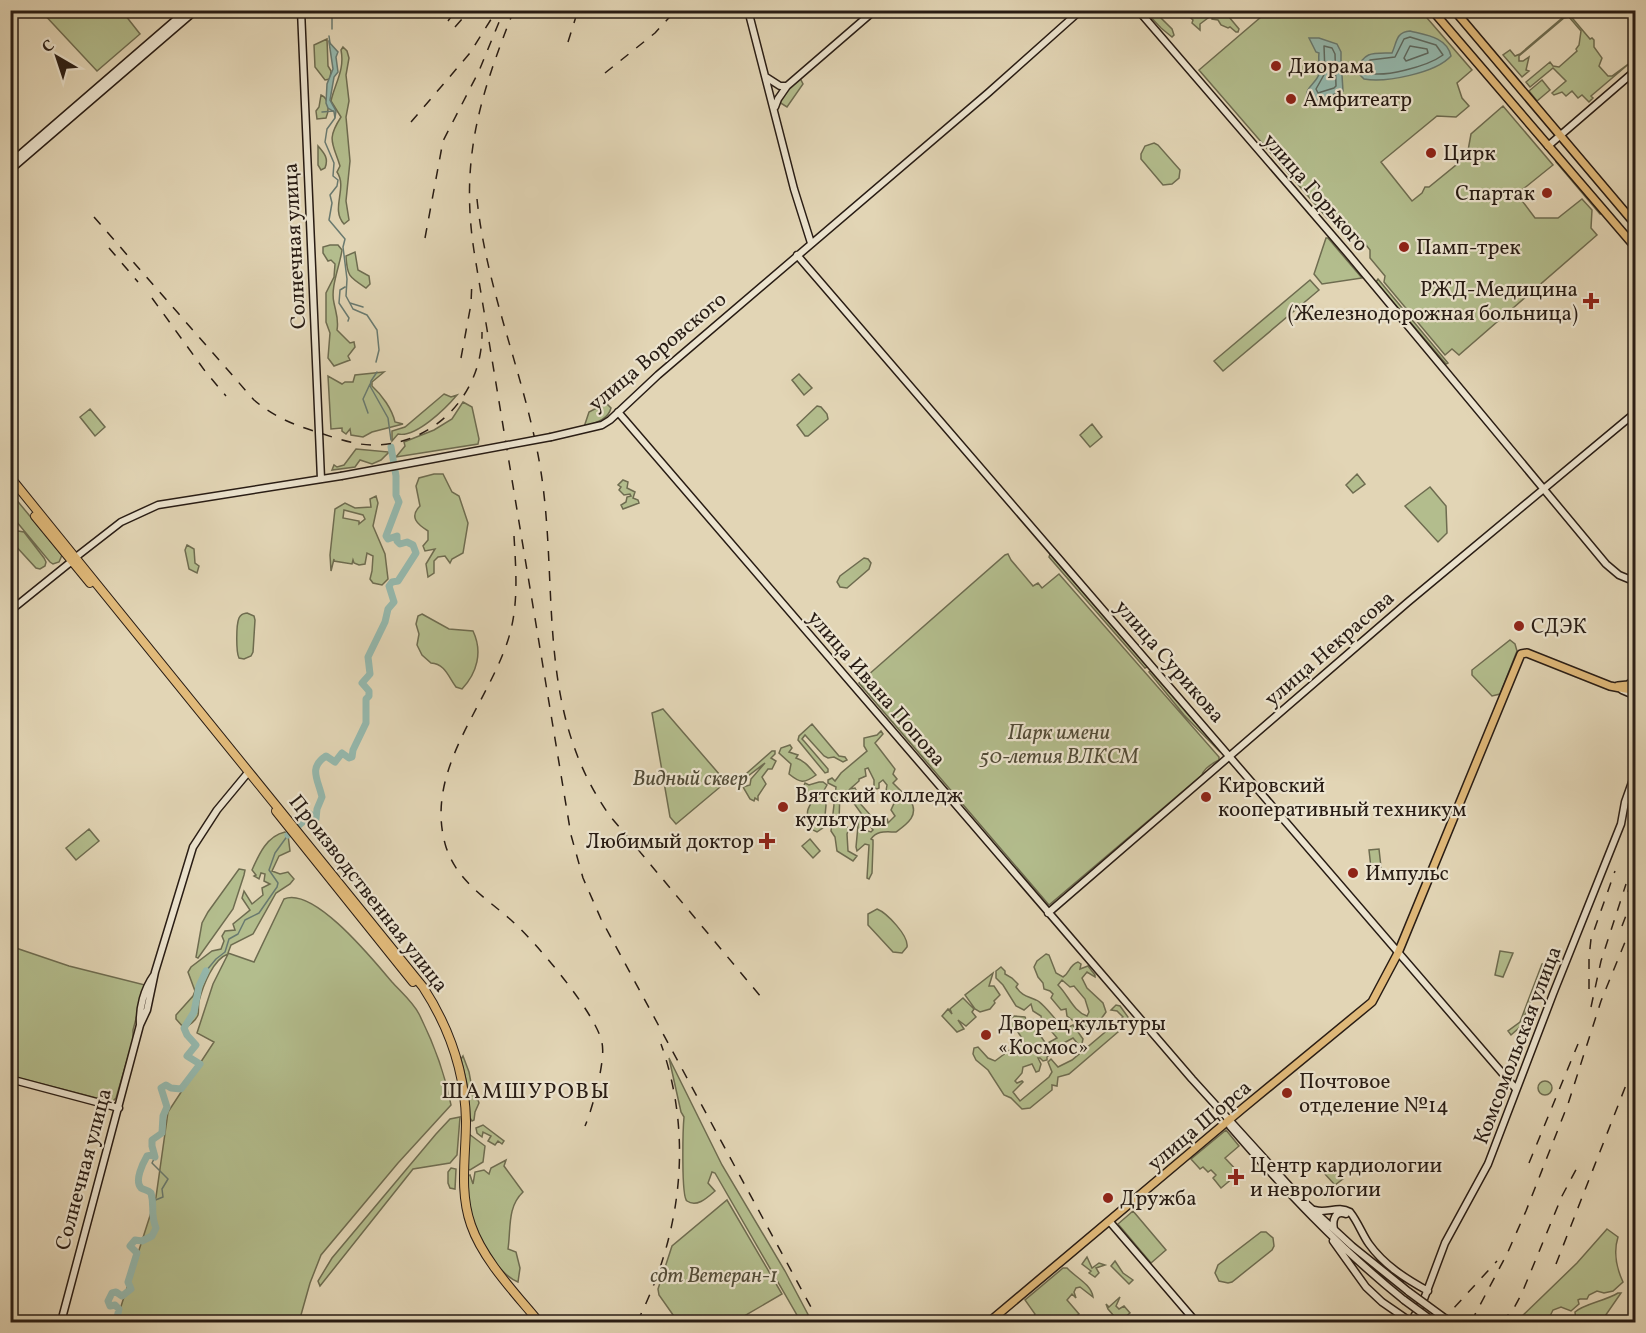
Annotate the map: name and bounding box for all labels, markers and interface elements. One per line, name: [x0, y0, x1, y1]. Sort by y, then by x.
north arrow: [27, 27, 87, 87]
text: С: [38, 35, 60, 59]
place label: Диорама: [1288, 53, 1375, 82]
marker: Диорама: [1269, 59, 1283, 73]
place label: Амфитеатр: [1303, 86, 1412, 115]
marker: Амфитеатр: [1284, 92, 1298, 106]
street label: улица Горького: [1255, 127, 1375, 259]
place label: Цирк: [1443, 140, 1496, 169]
marker: Цирк: [1424, 146, 1438, 160]
street label: Солнечная улица: [277, 162, 314, 330]
place label: Спартак: [1455, 180, 1535, 209]
marker: Спартак: [1540, 186, 1554, 200]
place label: Памп-трек: [1416, 234, 1521, 263]
marker: Памп-трек: [1397, 240, 1411, 254]
place label: РЖД-Медицина (Железнодорожная больница): [1288, 276, 1578, 329]
street label: улица Воровского: [583, 286, 733, 419]
marker: РЖД-Медицина (Железнодорожная больница): [1582, 292, 1600, 310]
street label: улица Некрасова: [1259, 584, 1401, 714]
street label: улица Сурикова: [1107, 594, 1231, 730]
street label: улица Ивана Попова: [800, 605, 952, 773]
place label: СДЭК: [1531, 613, 1587, 642]
marker: СДЭК: [1512, 619, 1526, 633]
park label: Парк имени 50-летия ВЛКСМ: [978, 719, 1139, 772]
park label: Видный сквер: [633, 765, 748, 794]
place label: Кировский кооперативный техникум: [1218, 772, 1466, 825]
place label: Вятский колледж культуры: [795, 782, 964, 835]
street label: Производственная улица: [281, 789, 454, 999]
marker: Кировский кооперативный техникум: [1199, 790, 1213, 804]
marker: Вятский колледж культуры: [776, 800, 790, 814]
place label: Любимый доктор: [586, 828, 754, 857]
marker: Любимый доктор: [758, 832, 776, 850]
place label: Импульс: [1365, 860, 1449, 889]
marker: Импульс: [1346, 866, 1360, 880]
street label: Комсомольская улица: [1467, 942, 1570, 1149]
place label: Дворец культуры «Космос»: [998, 1010, 1166, 1063]
marker: Дворец культуры «Космос»: [979, 1028, 993, 1042]
place label: Почтовое отделение №14: [1299, 1068, 1449, 1121]
street label: улица Щорса: [1142, 1074, 1258, 1178]
district label: ШАМШУРОВЫ: [441, 1077, 611, 1108]
street label: Солнечная улица: [49, 1085, 120, 1254]
marker: Почтовое отделение №14: [1280, 1086, 1294, 1100]
place label: Центр кардиологии и неврологии: [1250, 1152, 1442, 1205]
marker: Центр кардиологии и неврологии: [1227, 1168, 1245, 1186]
place label: Дружба: [1120, 1185, 1197, 1214]
marker: Дружба: [1101, 1191, 1115, 1205]
park label: сдт Ветеран-1: [650, 1262, 778, 1291]

